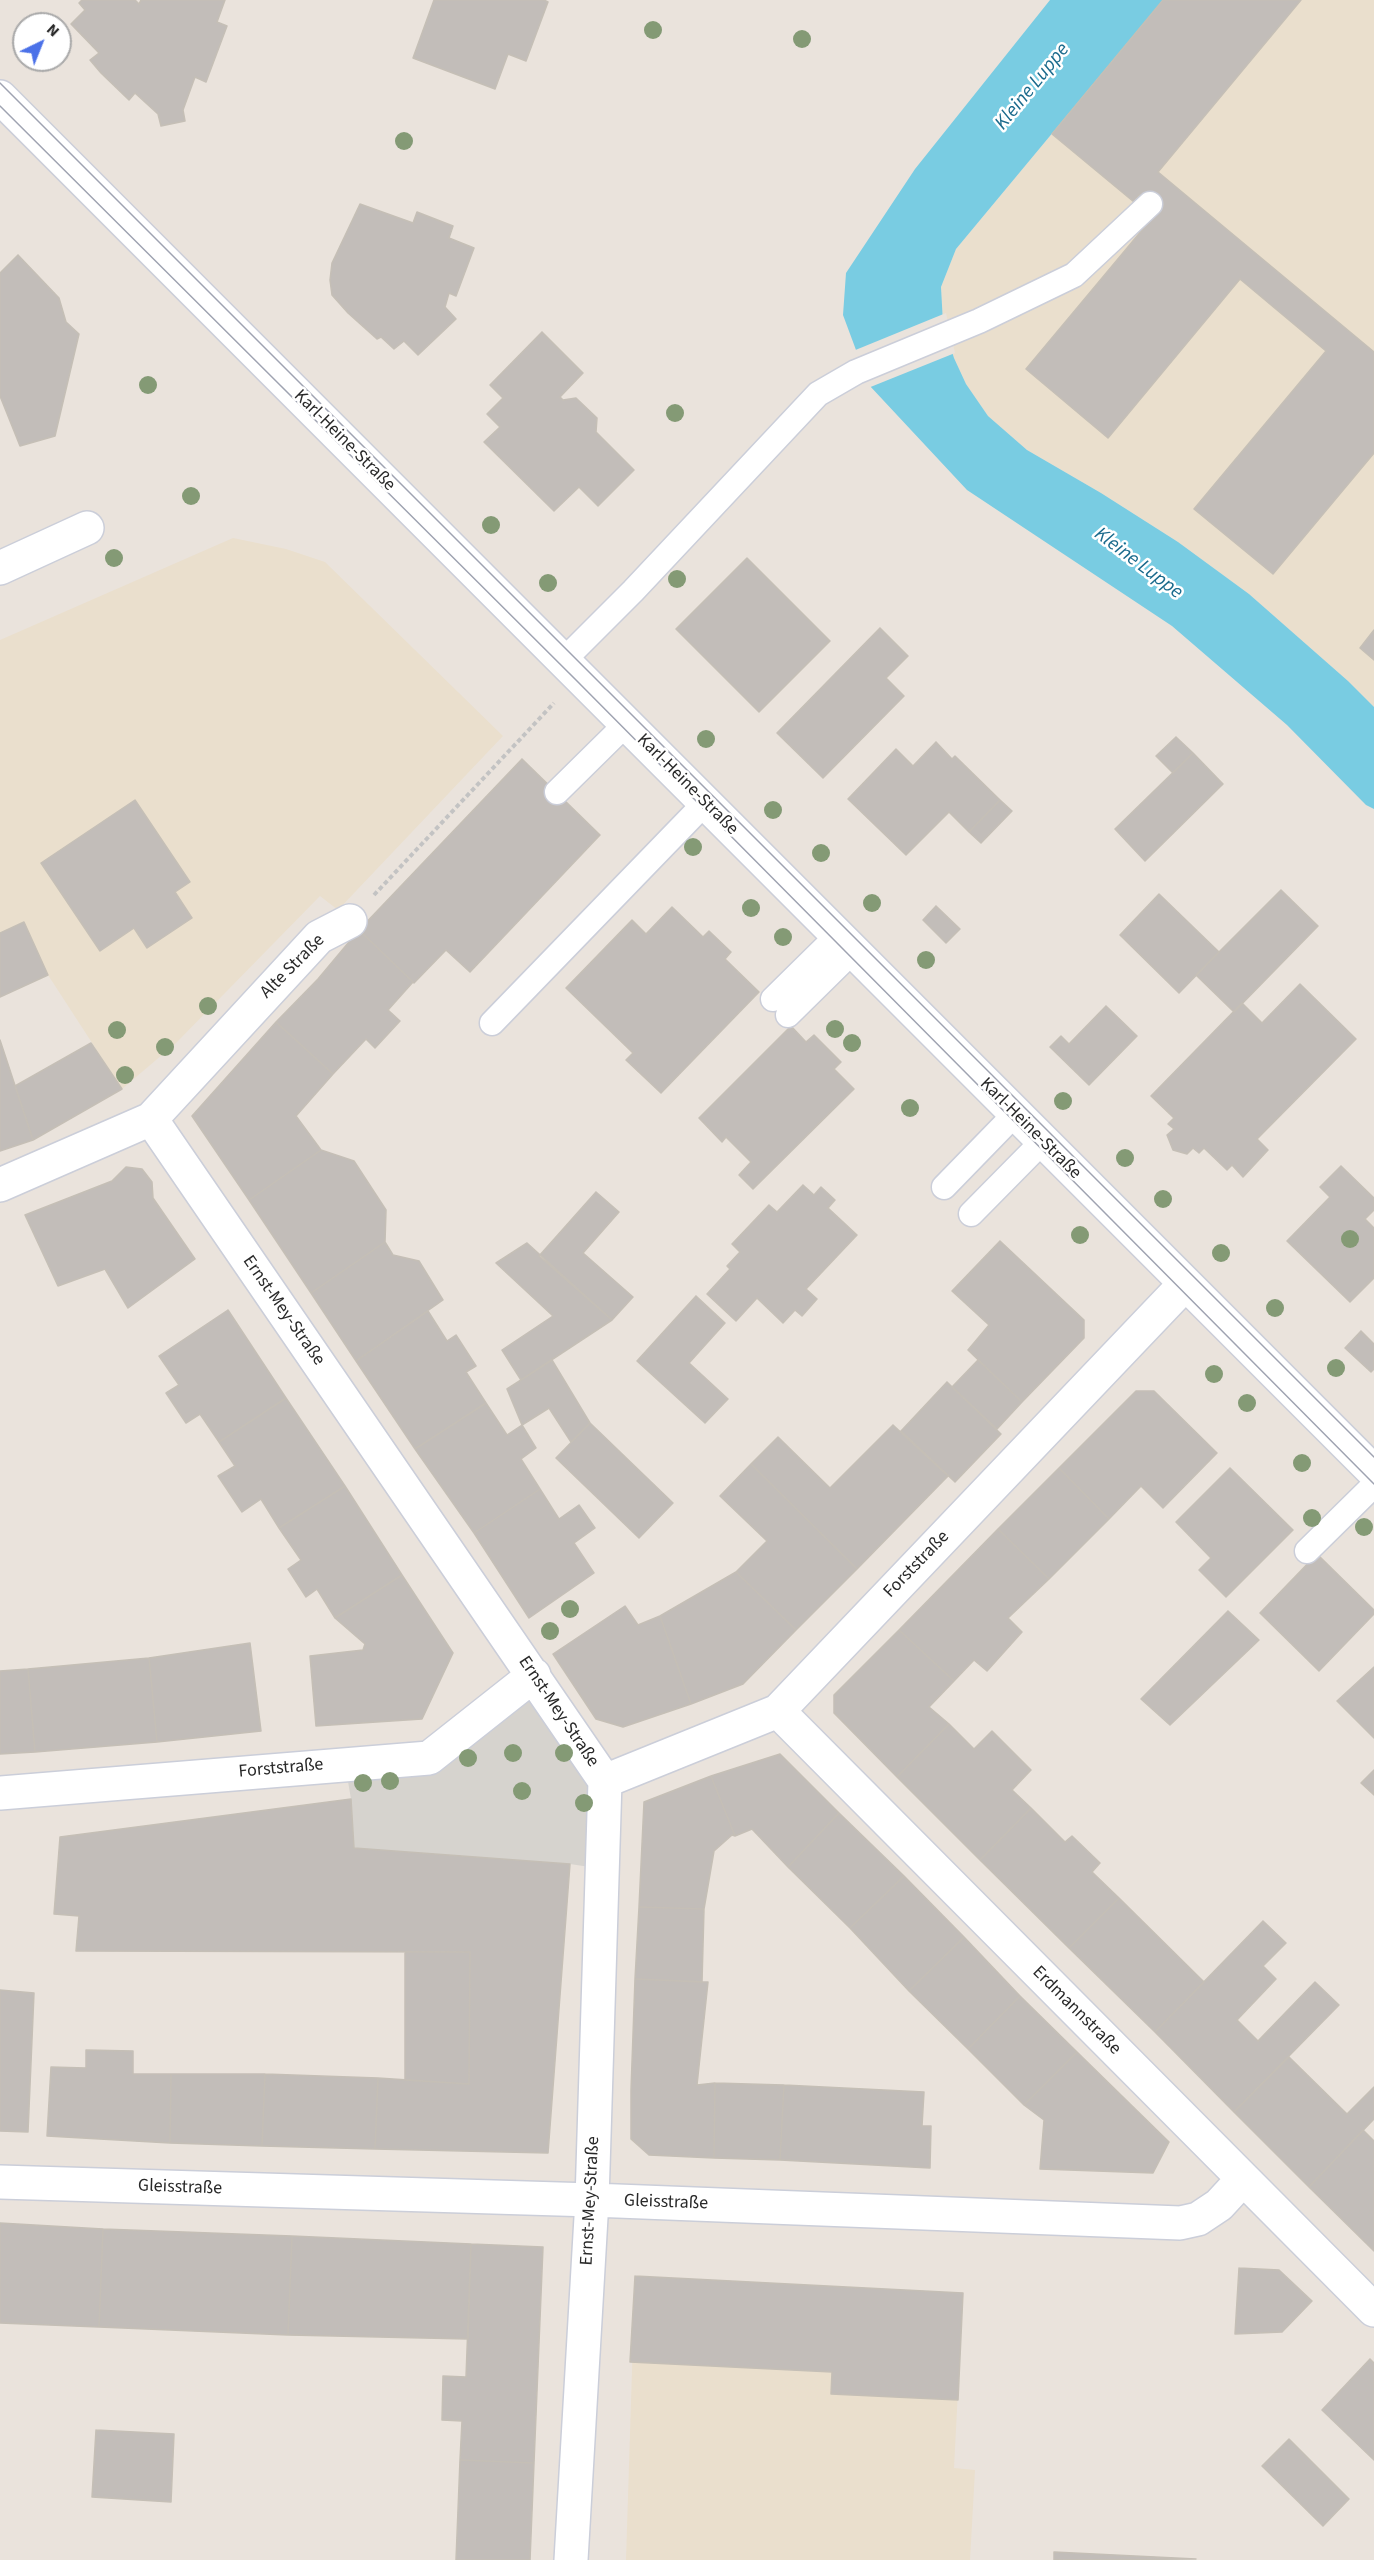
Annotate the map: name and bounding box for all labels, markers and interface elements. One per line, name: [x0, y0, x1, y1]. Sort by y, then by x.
north arrow: [12, 12, 72, 72]
text: N: [42, 19, 64, 42]
water label: Kleine Luppe: [991, 39, 1075, 135]
street label: Karl-Heine-Straße: [289, 386, 399, 496]
water label: Kleine Luppe: [1089, 523, 1187, 605]
street label: Karl-Heine-Straße: [632, 730, 742, 840]
street label: Alte Straße: [256, 930, 330, 1004]
street label: Karl-Heine-Straße: [975, 1074, 1085, 1184]
street label: Ernst-Mey-Straße: [237, 1252, 329, 1370]
street label: Forststraße: [880, 1527, 954, 1603]
street label: Ernst-Mey-Straße: [513, 1652, 603, 1772]
street label: Forststraße: [238, 1755, 324, 1783]
street label: Erdmannstraße: [1027, 1962, 1125, 2060]
street label: Ernst-Mey-Straße: [577, 2136, 605, 2266]
street label: Gleisstraße: [138, 2176, 222, 2200]
street label: Gleisstraße: [624, 2191, 708, 2215]

